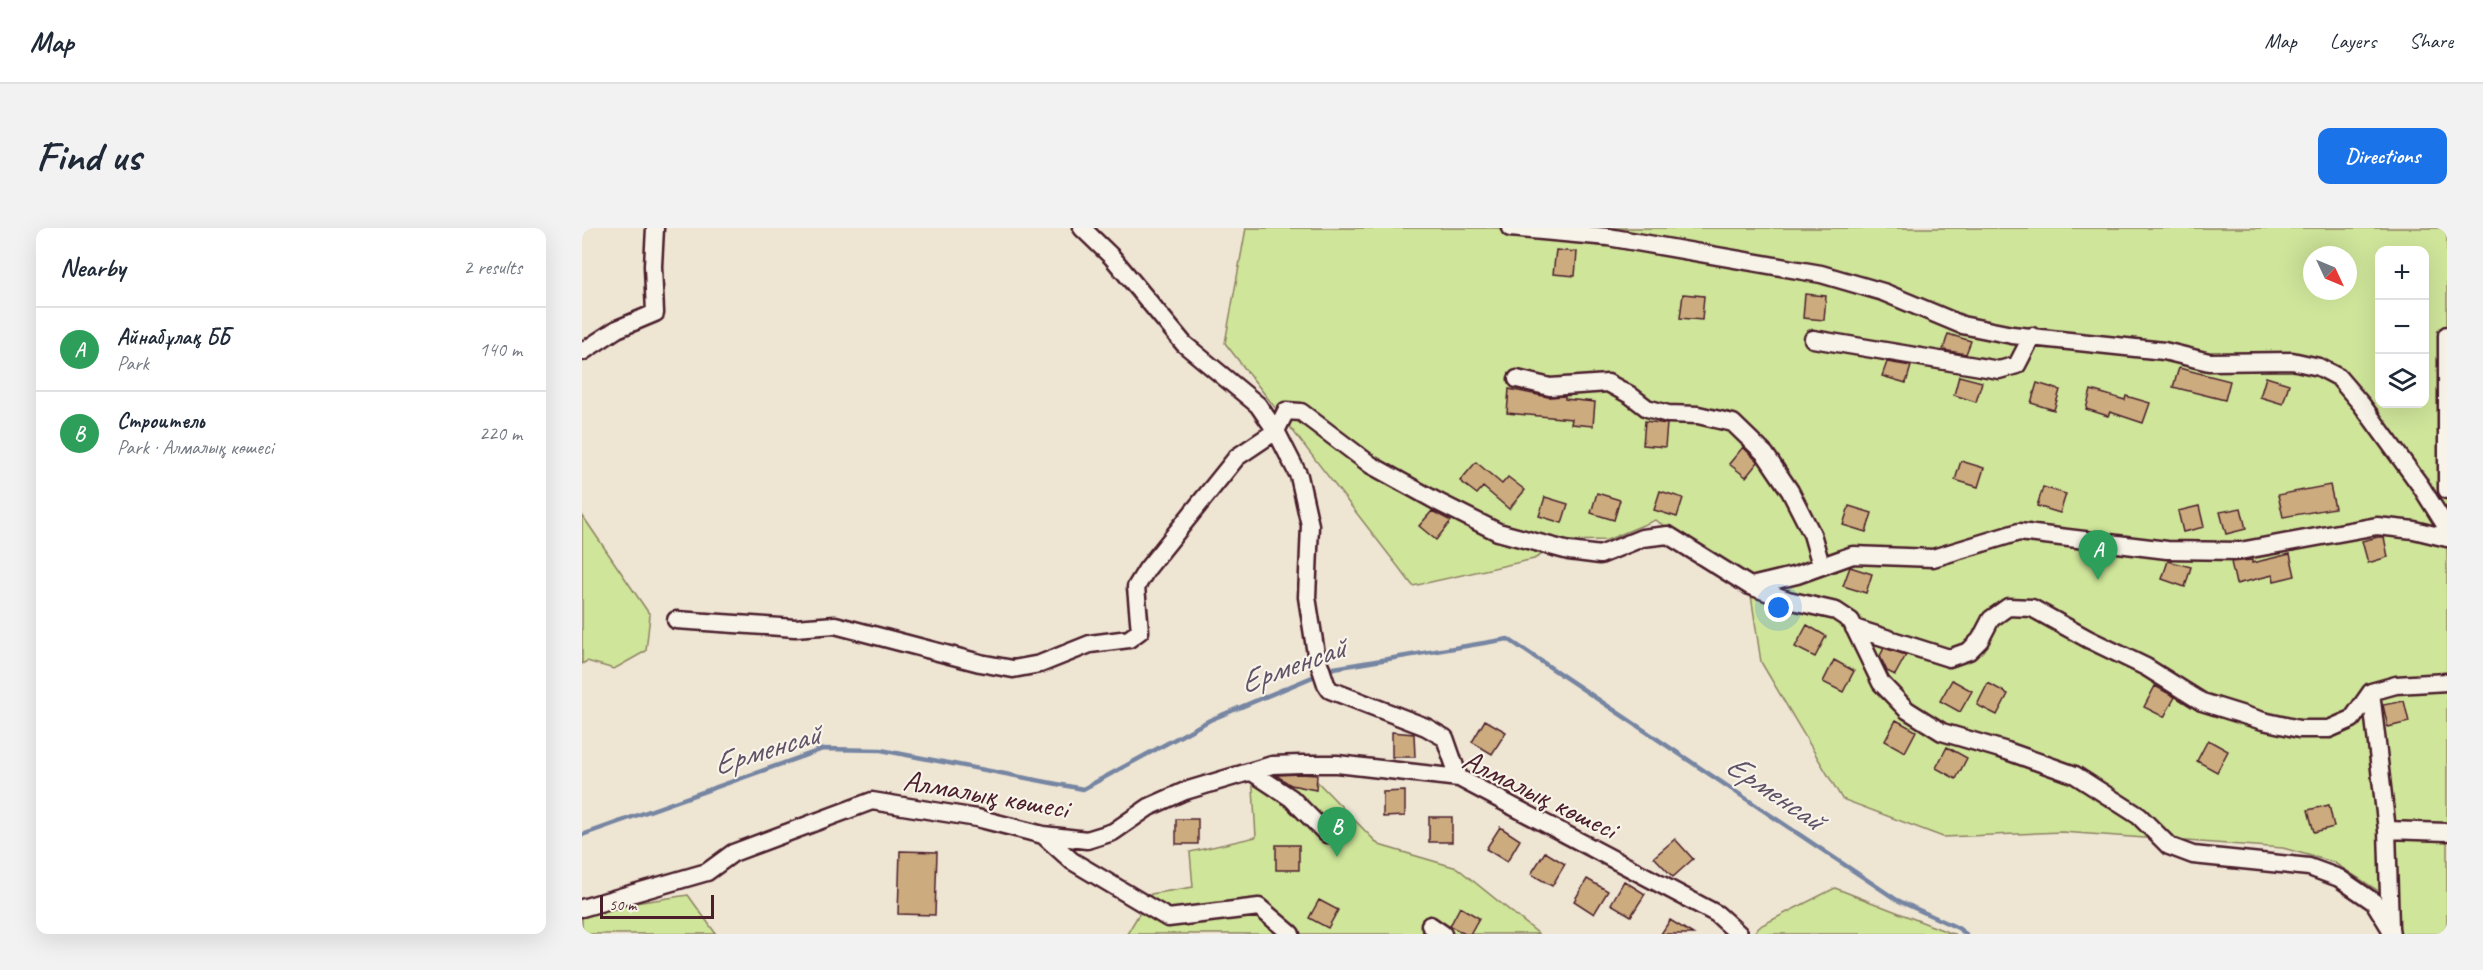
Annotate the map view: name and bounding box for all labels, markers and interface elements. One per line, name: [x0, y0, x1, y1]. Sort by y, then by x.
text: Map: [30, 24, 73, 59]
text: Map: [2264, 28, 2297, 54]
text: Layers: [2330, 28, 2376, 54]
text: Share: [2409, 28, 2453, 54]
button: Directions: [2318, 128, 2447, 184]
text: Find us: [36, 130, 141, 183]
north arrow: [2303, 246, 2357, 300]
map controls: [2375, 246, 2429, 408]
button: +: [2375, 246, 2429, 300]
text: Nearby: [60, 251, 125, 284]
text: 2 results: [463, 255, 522, 280]
button: −: [2375, 300, 2429, 354]
text: Айнабұлақ ББ: [117, 323, 231, 351]
text: A: [74, 337, 85, 362]
text: 140 m: [479, 337, 522, 362]
text: Park: [117, 351, 149, 376]
button: layers: [2375, 354, 2429, 408]
text: Строитель: [117, 407, 204, 435]
text: B: [74, 421, 85, 446]
text: 220 m: [479, 421, 522, 446]
text: Park · Алмалық көшесі: [117, 435, 274, 460]
pin: A: [2078, 530, 2118, 580]
your location: [1764, 593, 1793, 622]
water label: Ерменсай: [1234, 625, 1357, 703]
water label: Ерменсай: [708, 711, 831, 785]
street label: Алмалық көшесі: [1457, 740, 1626, 849]
water label: Ерменсай: [1718, 744, 1837, 843]
street label: Алмалық көшесі: [900, 761, 1075, 828]
pin: B: [1318, 808, 1356, 857]
scale bar: [600, 892, 714, 920]
text: 50 m: [609, 895, 636, 915]

